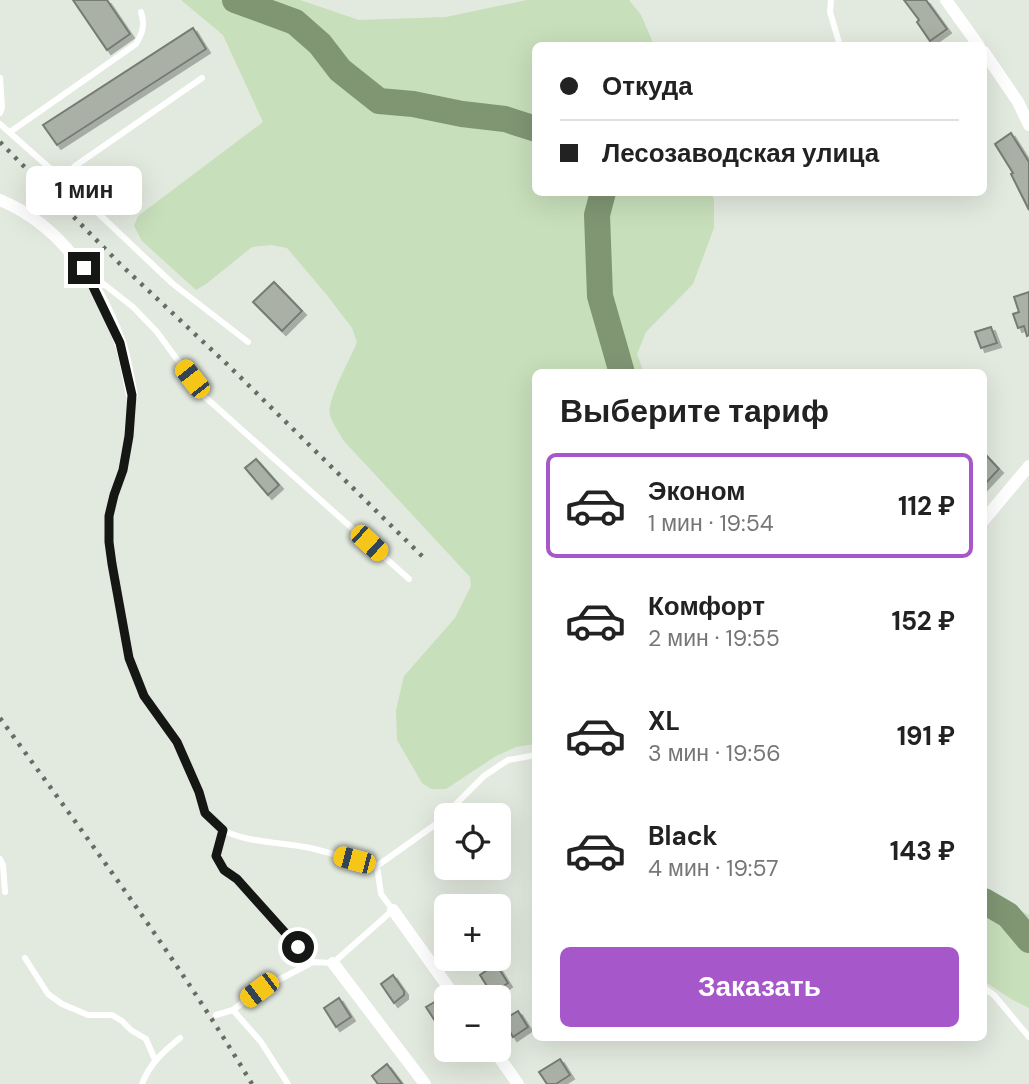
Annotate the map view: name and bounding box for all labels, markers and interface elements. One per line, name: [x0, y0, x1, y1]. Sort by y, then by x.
text: Откуда: [602, 69, 693, 103]
text: Лесозаводская улица: [602, 136, 879, 170]
callout: 1 мин: [26, 166, 142, 216]
text: 1 мин: [55, 175, 113, 205]
route end: [68, 252, 100, 284]
car: [171, 356, 214, 402]
text: Выберите тариф: [560, 390, 829, 432]
icon: car: [564, 474, 627, 537]
text: Эконом: [648, 474, 746, 508]
text: 112 ₽: [898, 489, 955, 523]
text: 1 мин · 19:54: [648, 508, 774, 538]
car: [347, 521, 392, 565]
icon: car: [564, 589, 627, 652]
text: Комфорт: [648, 589, 765, 623]
text: 152 ₽: [891, 604, 955, 638]
text: 2 мин · 19:55: [648, 623, 780, 653]
icon: car: [564, 704, 627, 767]
text: XL: [648, 704, 680, 738]
text: 191 ₽: [897, 719, 955, 753]
text: 3 мин · 19:56: [648, 738, 781, 768]
map controls: [434, 803, 511, 1062]
button: locate: [434, 803, 511, 880]
icon: car: [564, 819, 627, 882]
text: Black: [648, 819, 718, 853]
text: 143 ₽: [890, 834, 955, 868]
car: [331, 844, 378, 876]
text: 4 мин · 19:57: [648, 853, 778, 883]
button: +: [434, 894, 511, 971]
route start: [282, 931, 314, 963]
button: Заказать: [560, 947, 959, 1027]
car: [236, 969, 283, 1011]
button: −: [434, 985, 511, 1062]

